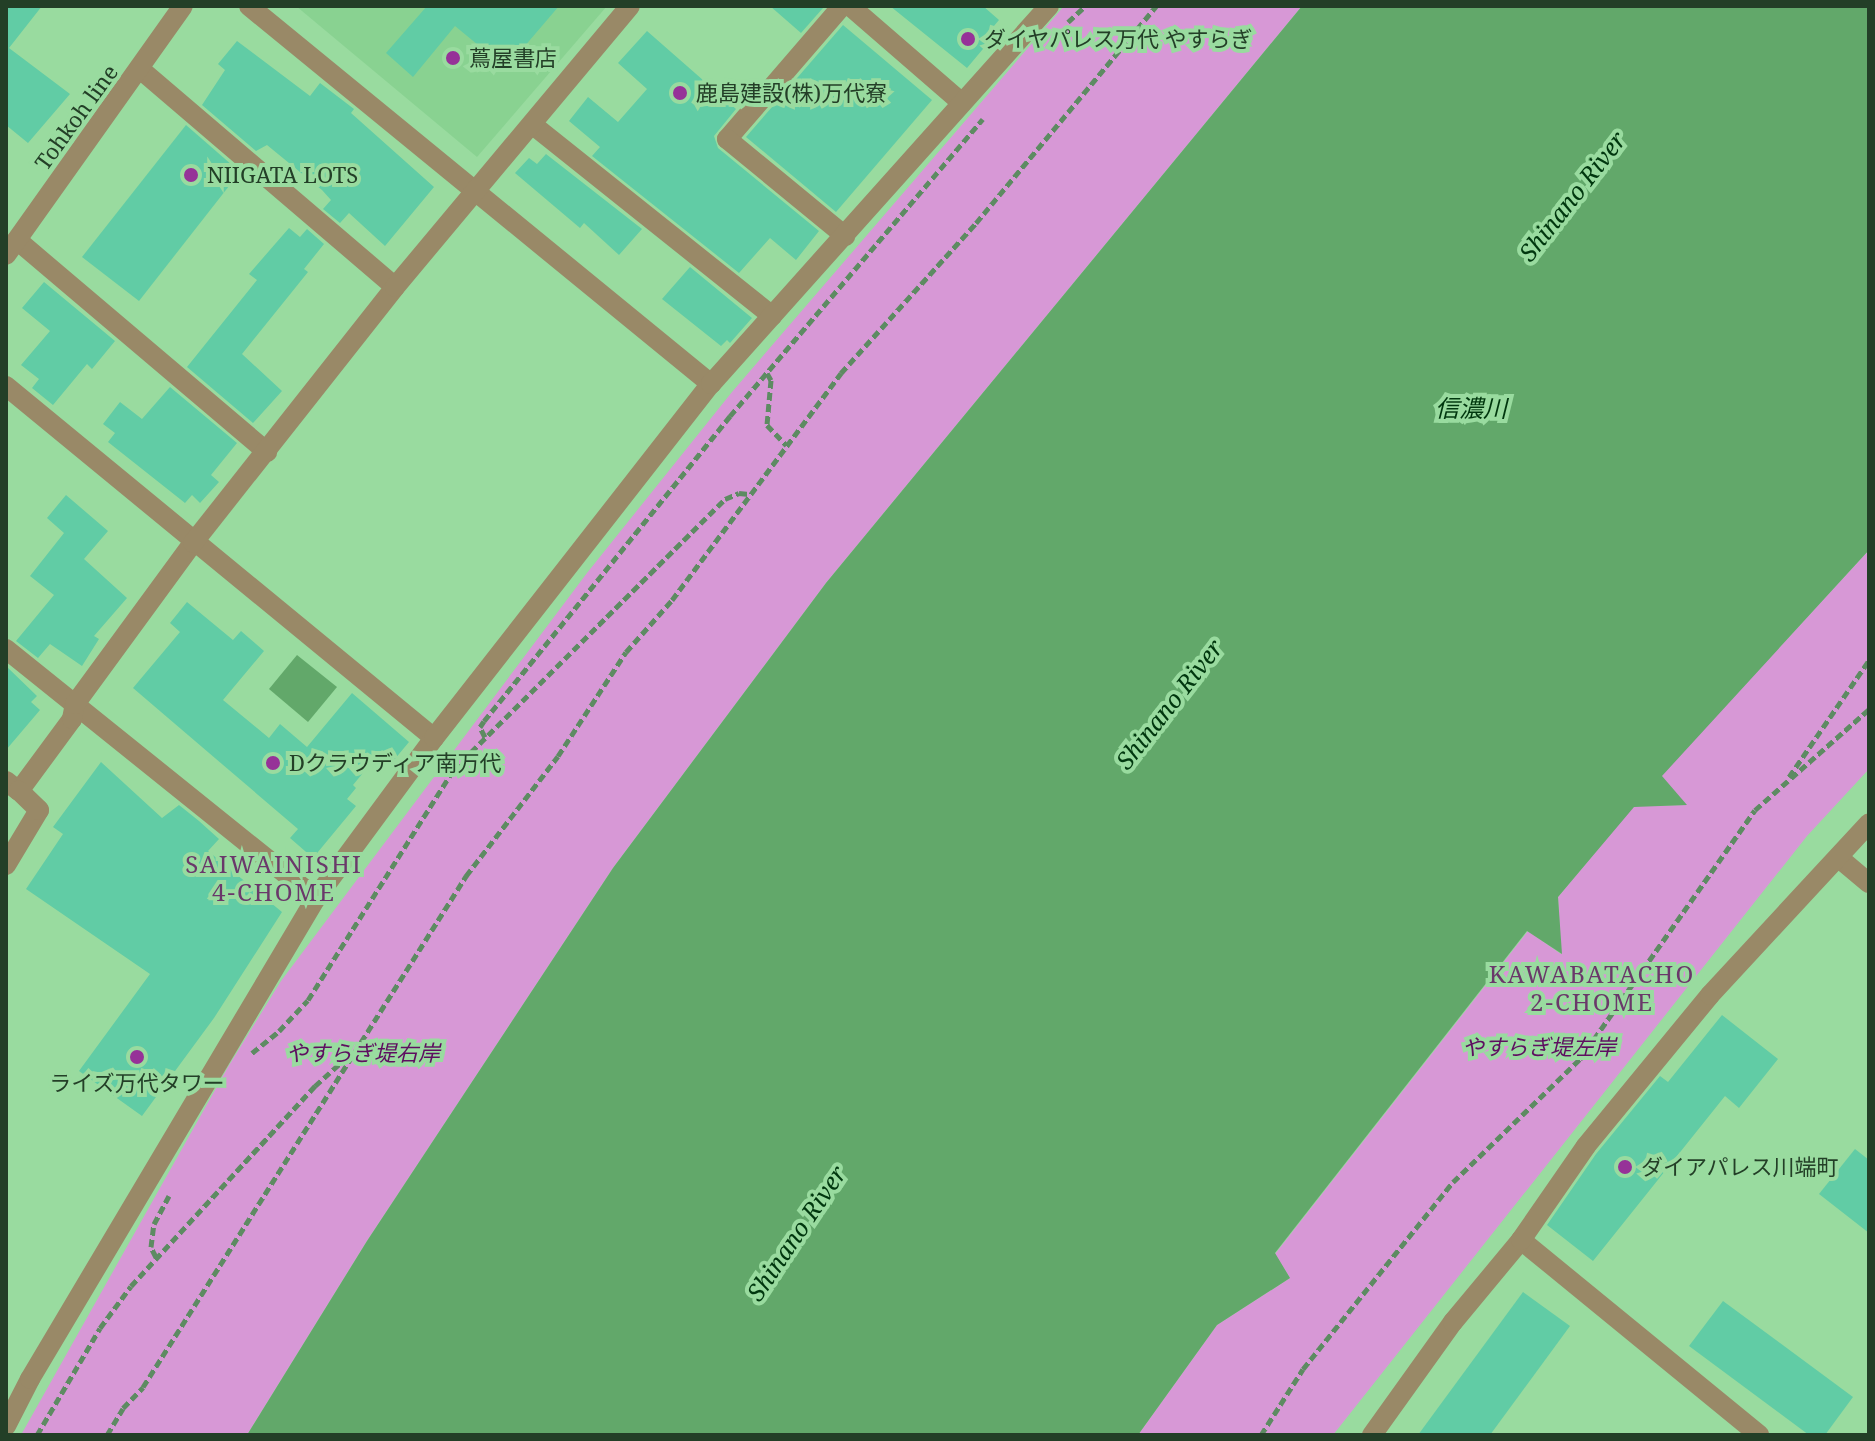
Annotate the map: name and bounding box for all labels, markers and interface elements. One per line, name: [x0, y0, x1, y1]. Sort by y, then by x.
place label: ダイヤパレス万代 やすらぎ: [984, 26, 1254, 52]
marker: ダイヤパレス万代 やすらぎ: [959, 30, 977, 48]
place label: 蔦屋書店: [469, 45, 557, 71]
marker: 蔦屋書店: [444, 49, 462, 67]
street label: Tohkoh line: [29, 59, 123, 175]
place label: 鹿島建設(株)万代寮: [696, 80, 887, 106]
marker: 鹿島建設(株)万代寮: [671, 84, 689, 102]
water label: Shinano River: [1512, 125, 1632, 267]
place label: NIIGATA LOTS: [207, 162, 358, 188]
marker: NIIGATA LOTS: [182, 166, 200, 184]
water label: 信濃川: [1435, 394, 1507, 422]
water label: Shinano River: [1109, 633, 1229, 775]
place label: Dクラウディア南万代: [289, 750, 503, 776]
marker: Dクラウディア南万代: [264, 754, 282, 772]
district label: SAIWAINISHI 4-CHOME: [185, 850, 363, 906]
district label: KAWABATACHO 2-CHOME: [1489, 960, 1695, 1016]
park label: やすらぎ堤左岸: [1462, 1034, 1616, 1060]
park label: やすらぎ堤右岸: [286, 1040, 440, 1066]
marker: ライズ万代タワー: [128, 1048, 146, 1066]
place label: ライズ万代タワー: [49, 1070, 225, 1096]
place label: ダイアパレス川端町: [1641, 1154, 1839, 1180]
marker: ダイアパレス川端町: [1616, 1158, 1634, 1176]
water label: Shinano River: [740, 1160, 852, 1306]

